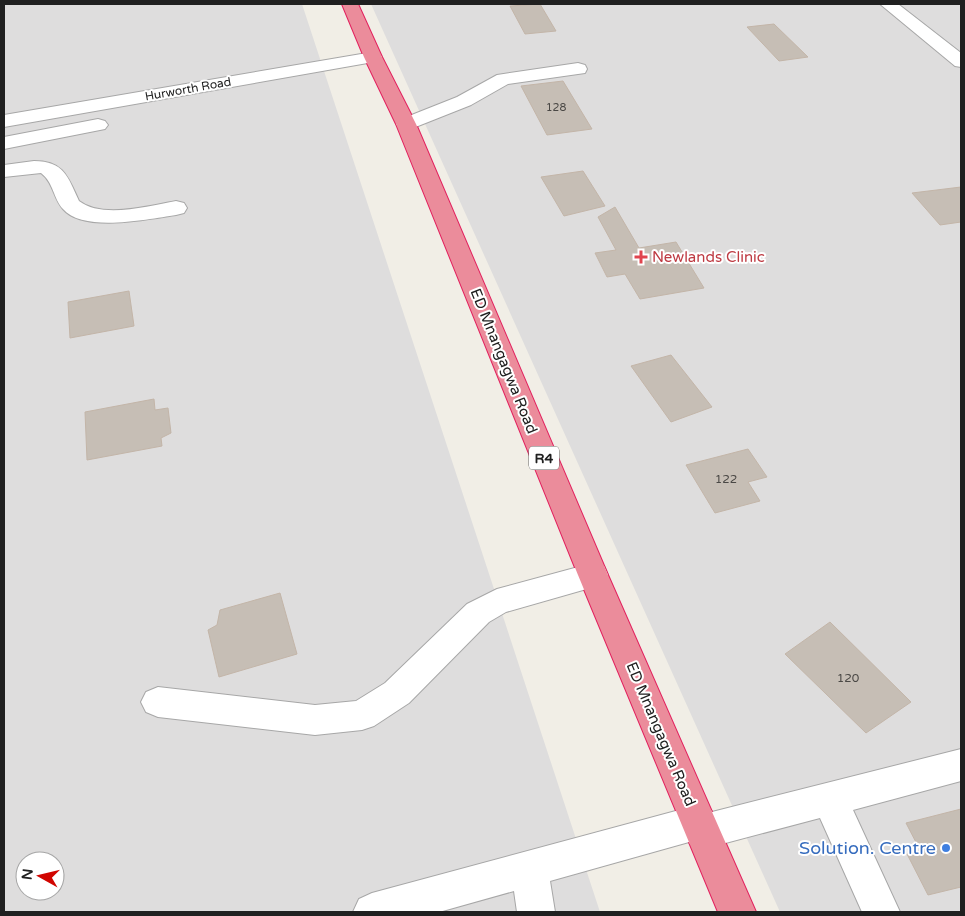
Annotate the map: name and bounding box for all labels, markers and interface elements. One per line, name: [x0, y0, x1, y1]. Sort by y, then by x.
street label: Hurworth Road: [144, 75, 232, 103]
house number: 128: [546, 101, 566, 114]
place label: Newlands Clinic: [652, 248, 765, 266]
marker: Newlands Clinic: [634, 250, 648, 264]
street label: ED Mnangagwa Road: [467, 286, 541, 436]
road number: R4: [529, 446, 559, 469]
house number: 122: [715, 472, 737, 486]
street label: ED Mnangagwa Road: [622, 659, 700, 809]
house number: 120: [837, 671, 860, 685]
place label: Solution. Centre: [799, 837, 936, 859]
marker: Solution. Centre: [940, 842, 952, 854]
north arrow: [15, 851, 65, 901]
text: N: [18, 868, 37, 881]

